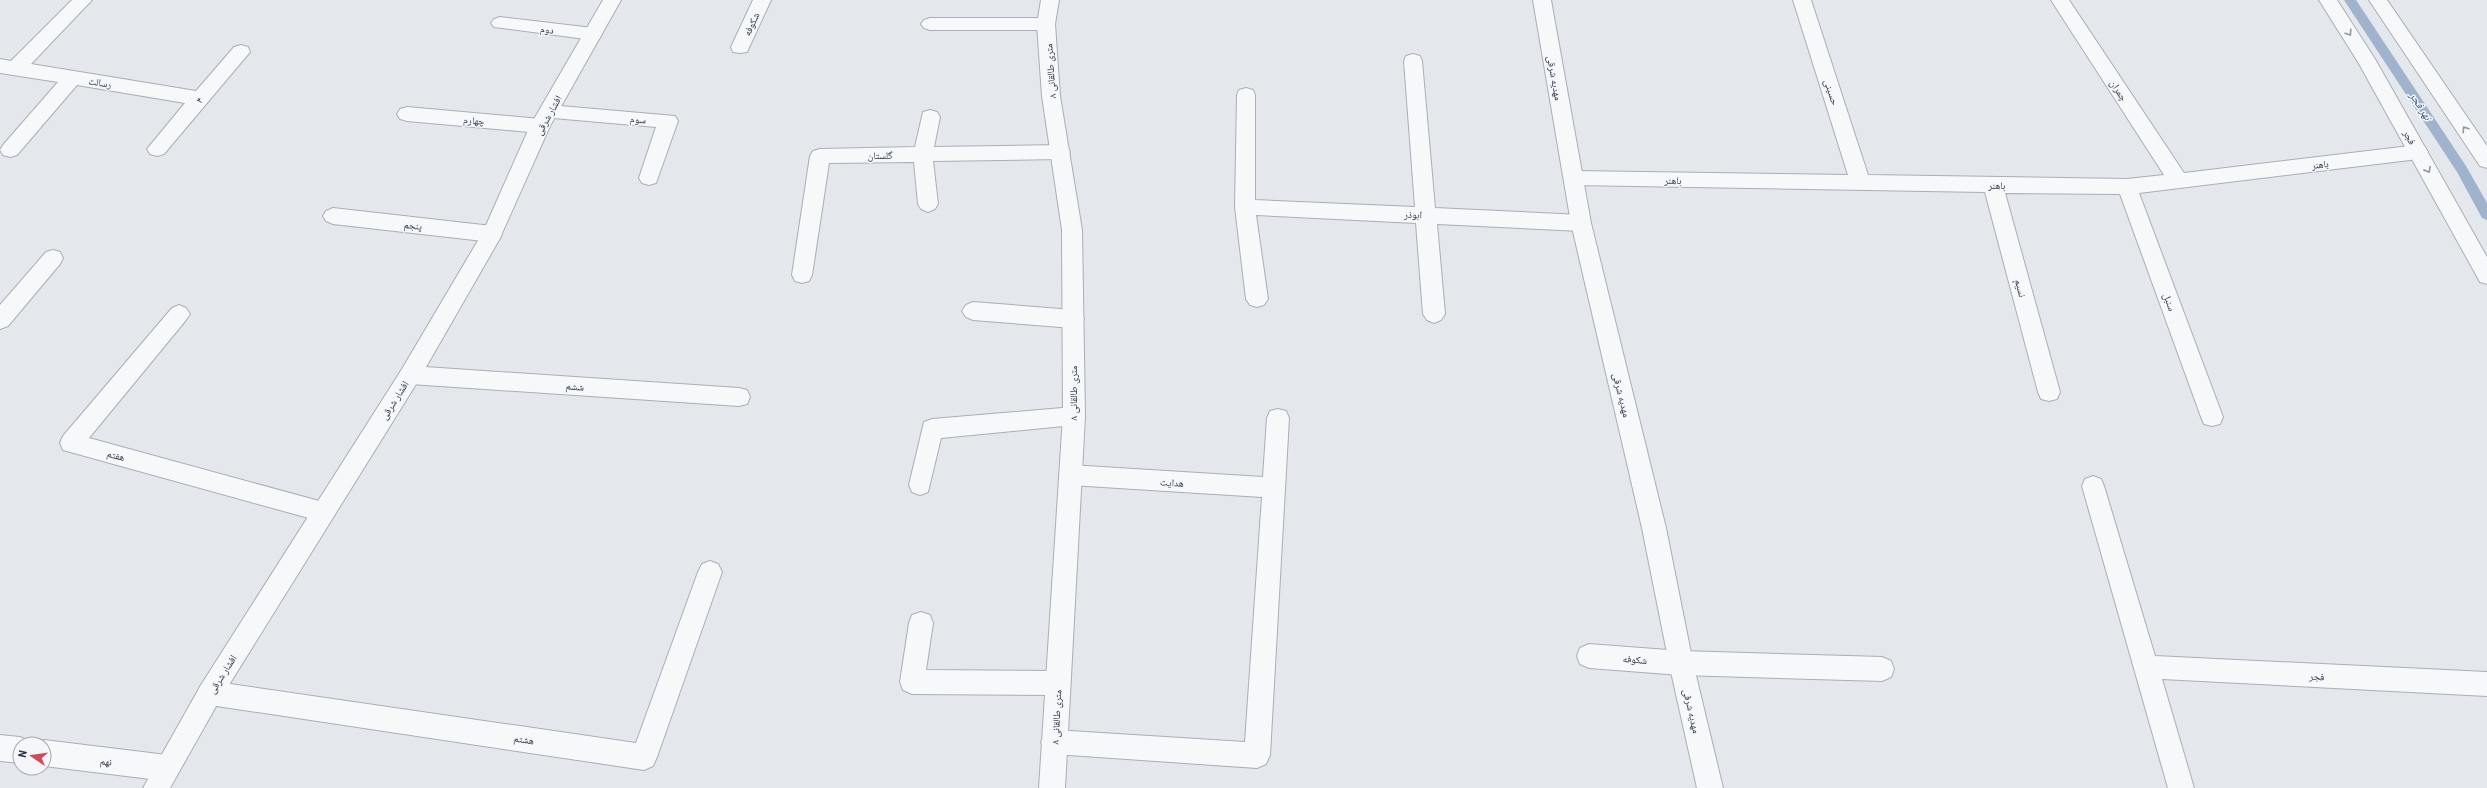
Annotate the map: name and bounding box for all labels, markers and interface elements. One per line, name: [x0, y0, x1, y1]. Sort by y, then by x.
street label: شکوفه: [741, 10, 762, 38]
street label: دوم: [539, 23, 554, 38]
one-way arrow: [2345, 29, 2352, 36]
street label: ۸ متری طالقانی: [1043, 43, 1059, 99]
street label: مهدیه شرقی: [1544, 55, 1564, 102]
street label: رسالت: [88, 75, 112, 90]
street label: حسینی: [1821, 78, 1841, 107]
street label: چمران: [2107, 78, 2130, 104]
water label: نهر فجر: [2406, 89, 2435, 124]
street label: افشار شرقی: [533, 94, 565, 137]
street label: ۴: [194, 95, 205, 106]
street label: سوم: [629, 113, 647, 128]
street label: چهارم: [463, 114, 486, 129]
one-way arrow: [2462, 126, 2470, 133]
street label: فجر: [2401, 127, 2418, 146]
street label: گلستان: [867, 150, 893, 162]
street label: باهنر: [2310, 158, 2330, 171]
one-way arrow: [2423, 166, 2431, 173]
street label: باهنر: [1663, 175, 1682, 186]
street label: باهنر: [1987, 180, 2006, 191]
street label: ابوذر: [1403, 209, 1422, 221]
street label: پنجم: [403, 219, 423, 234]
street label: نسیم: [2011, 278, 2028, 299]
street label: سنبل: [2160, 292, 2178, 313]
street label: ۸ متری طالقانی: [1068, 365, 1080, 420]
street label: مهدیه شرقی: [1610, 372, 1632, 419]
street label: افشار شرقی: [378, 379, 411, 422]
street label: ششم: [565, 380, 585, 395]
street label: هفتم: [105, 448, 126, 465]
street label: هدایت: [1160, 476, 1184, 489]
street label: افشار شرقی: [206, 653, 239, 696]
street label: شکوفه: [1622, 653, 1648, 666]
street label: فجر: [2308, 671, 2325, 682]
street label: مهدیه شرقی: [1680, 688, 1702, 735]
street label: ۸ متری طالقانی: [1050, 689, 1064, 745]
street label: هشتم: [513, 733, 535, 748]
north arrow: [12, 736, 52, 776]
text: N: [16, 749, 30, 759]
street label: نهم: [99, 755, 113, 770]

